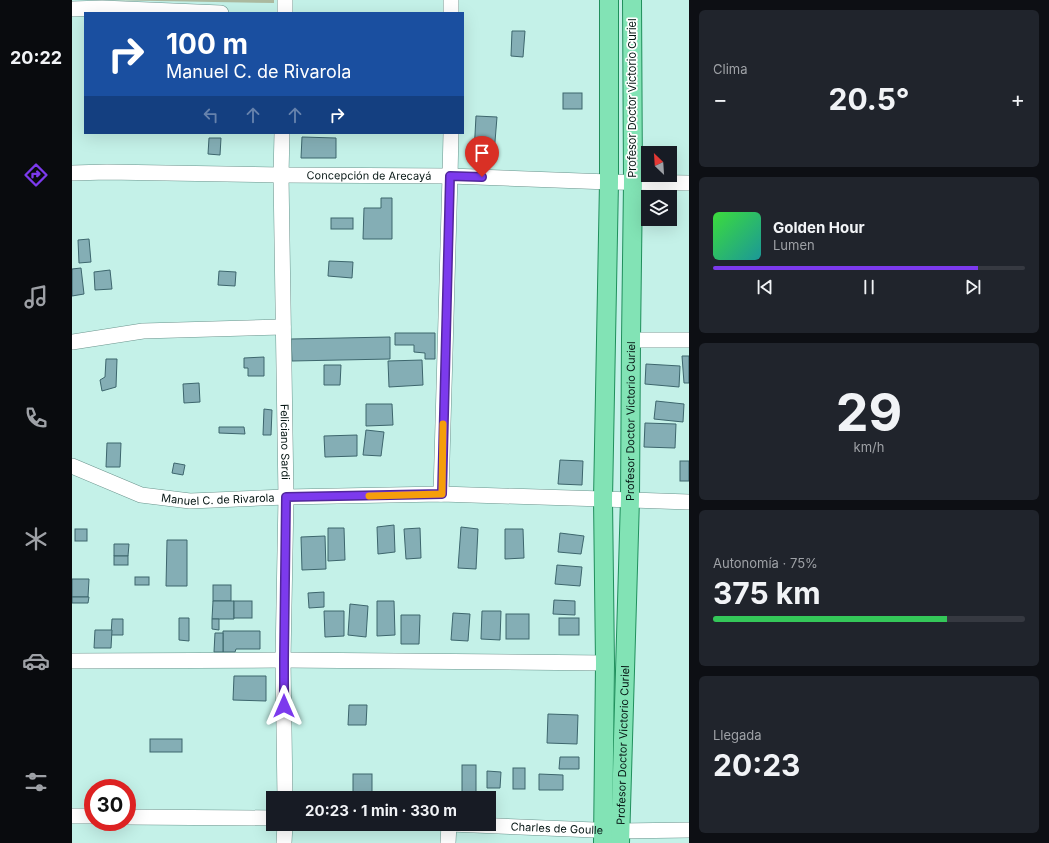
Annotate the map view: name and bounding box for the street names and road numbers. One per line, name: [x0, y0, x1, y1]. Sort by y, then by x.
street label: Profesor Doctor Victorio Curiel: [625, 18, 639, 178]
street label: Concepción de Arecayá: [307, 168, 431, 183]
street label: Profesor Doctor Victorio Curiel: [623, 341, 638, 501]
street label: Feliciano Sardi: [278, 404, 293, 480]
street label: Manuel C. de Rivarola: [160, 490, 275, 508]
street label: Profesor Doctor Victorio Curiel: [614, 665, 632, 825]
street label: Charles de Goulle: [510, 820, 603, 837]

